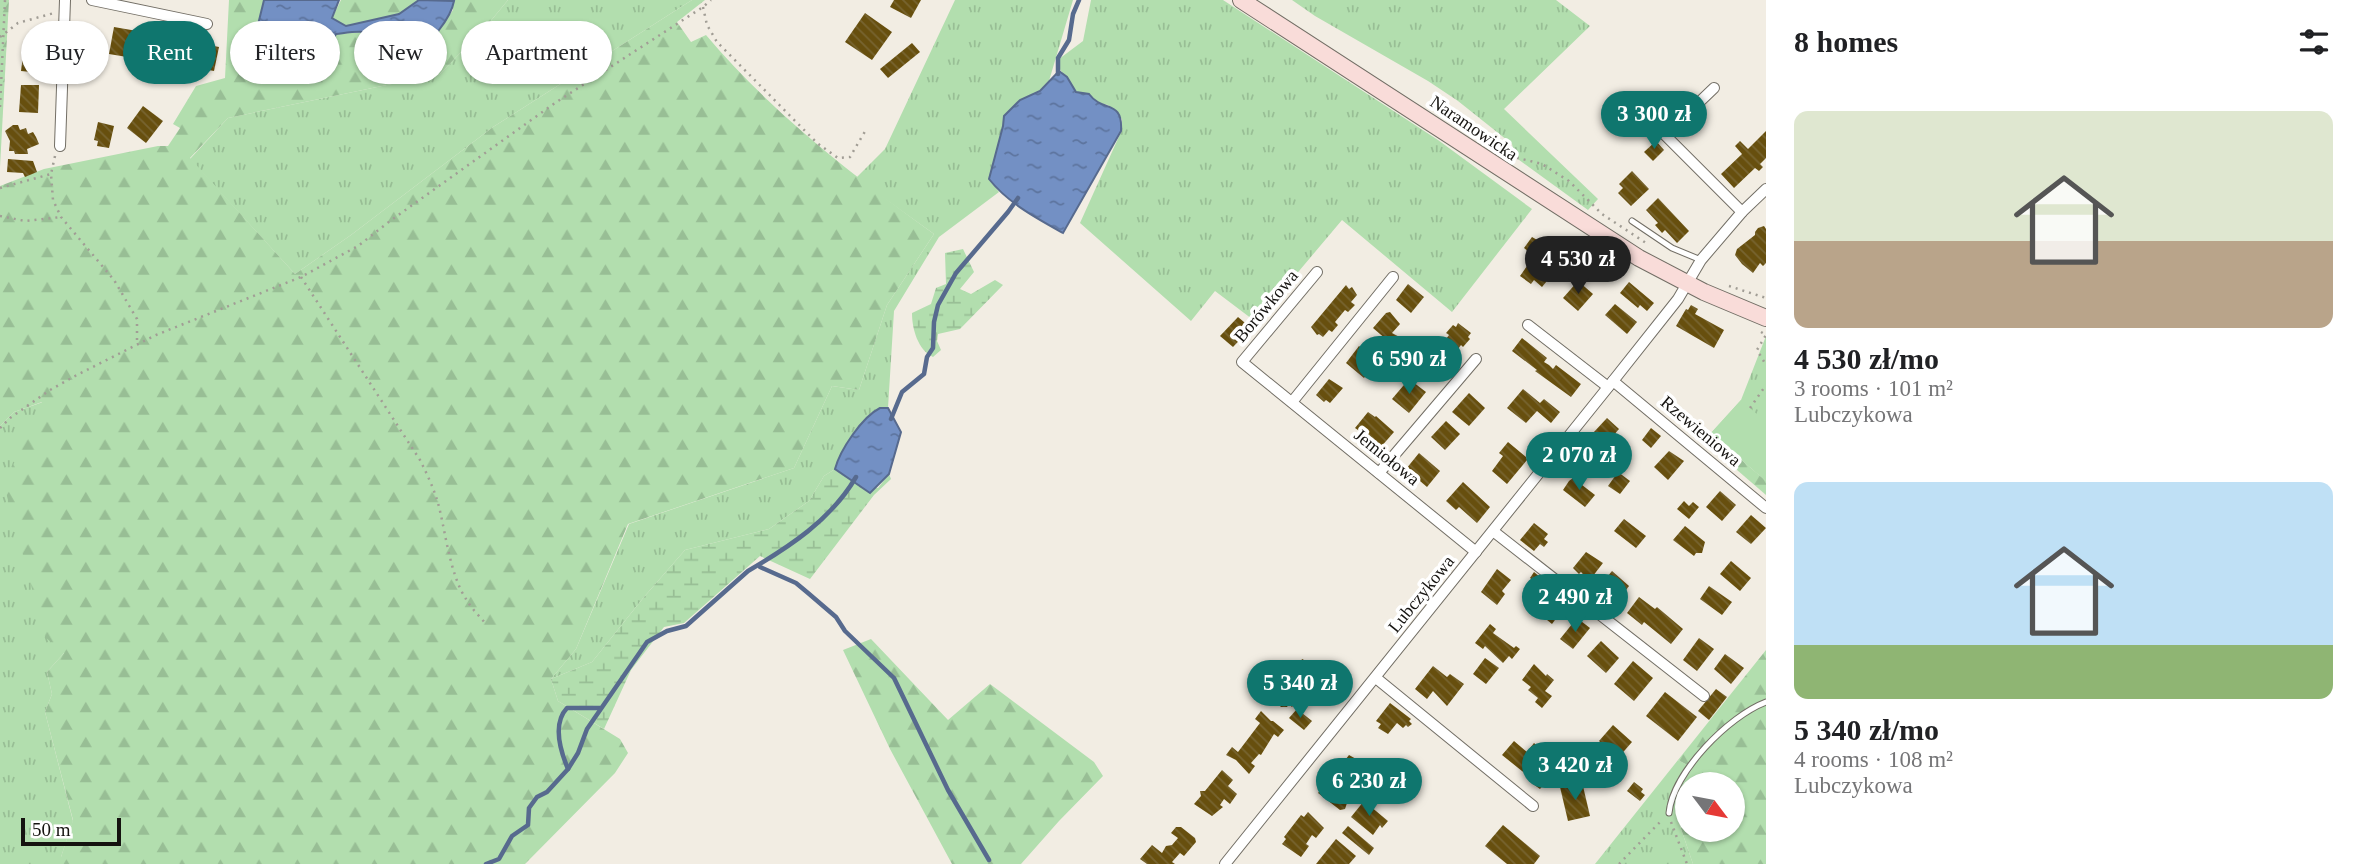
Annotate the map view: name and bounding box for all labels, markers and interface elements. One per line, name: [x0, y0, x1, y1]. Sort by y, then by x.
chip: Buy: [21, 21, 109, 84]
chip: Rent: [123, 21, 216, 84]
chip: Filters: [230, 21, 340, 84]
chip: New: [354, 21, 447, 84]
chip: Apartment: [461, 21, 612, 84]
icon: filters: [2295, 23, 2333, 61]
text: 8 homes: [1794, 25, 1898, 58]
street label: Naramowicka: [1427, 91, 1521, 165]
pin: 3 300 zł: [1582, 92, 1726, 151]
text: 3 300 zł: [1617, 101, 1691, 126]
icon: home: [2001, 157, 2127, 283]
pin: 4 530 zł: [1506, 236, 1650, 296]
text: 4 530 zł: [1541, 246, 1615, 271]
street label: Borówkowa: [1230, 266, 1302, 346]
pin: 6 590 zł: [1337, 336, 1481, 396]
text: 4 530 zł/mo: [1794, 342, 1939, 375]
text: 6 590 zł: [1372, 346, 1446, 371]
text: 3 rooms · 101 m²: [1794, 376, 1953, 401]
street label: Rzewieniowa: [1657, 392, 1745, 470]
text: Lubczykowa: [1794, 402, 1913, 427]
street label: Jemiołowa: [1350, 425, 1424, 489]
pin: 2 070 zł: [1507, 433, 1651, 492]
text: 2 070 zł: [1542, 442, 1616, 467]
icon: home: [2001, 528, 2127, 654]
street label: Lubczykowa: [1384, 552, 1458, 636]
pin: 2 490 zł: [1503, 574, 1647, 634]
text: 2 490 zł: [1538, 584, 1612, 609]
pin: 5 340 zł: [1228, 660, 1372, 720]
text: 5 340 zł: [1263, 670, 1337, 695]
text: 5 340 zł/mo: [1794, 713, 1939, 746]
pin: 3 420 zł: [1503, 742, 1647, 802]
text: 4 rooms · 108 m²: [1794, 747, 1953, 772]
text: 3 420 zł: [1538, 752, 1612, 777]
pin: 6 230 zł: [1297, 758, 1441, 818]
text: 6 230 zł: [1332, 768, 1406, 793]
north arrow: [1675, 772, 1745, 842]
map controls: [1675, 772, 1745, 842]
text: Lubczykowa: [1794, 773, 1913, 798]
scale bar: [21, 815, 121, 847]
text: 50 m: [32, 819, 71, 840]

